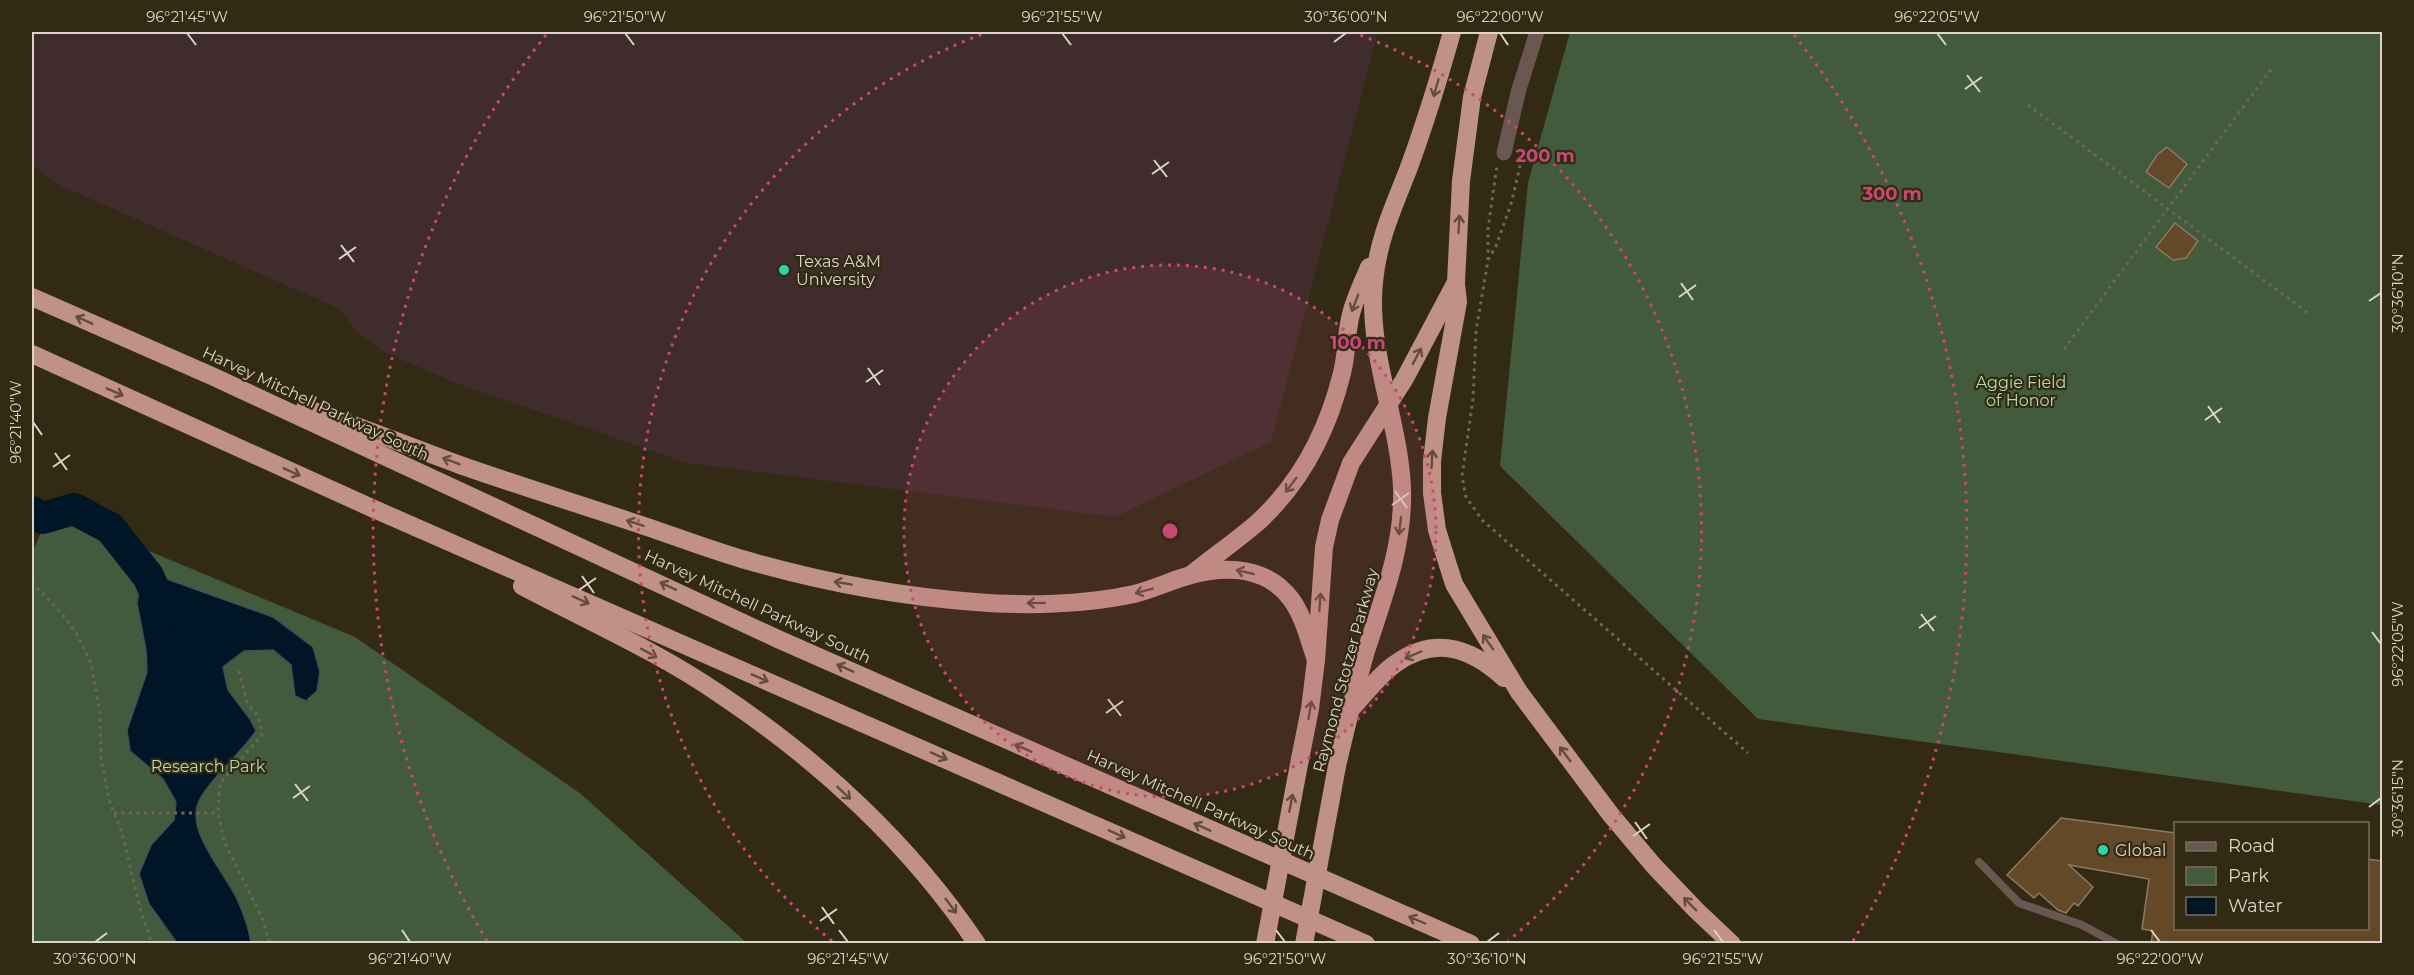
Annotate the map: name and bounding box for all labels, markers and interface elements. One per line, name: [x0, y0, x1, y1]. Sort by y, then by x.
text: 96°21'45"W: [146, 7, 228, 26]
text: 96°21'50"W: [584, 7, 667, 26]
text: 96°21'55"W: [1022, 7, 1103, 26]
text: 30°36'00"N: [1304, 7, 1388, 26]
text: 96°22'00"W: [1456, 7, 1544, 26]
text: 96°22'05"W: [1894, 7, 1980, 26]
one-way arrow: [1430, 78, 1442, 97]
text: 200 m: [1515, 145, 1575, 167]
text: 300 m: [1861, 183, 1922, 205]
one-way arrow: [1453, 214, 1464, 234]
place label: Texas A&M University: [796, 252, 881, 289]
text: 30°36'10"N: [2388, 253, 2407, 333]
marker: Texas A&M University: [777, 263, 791, 277]
one-way arrow: [1349, 294, 1360, 312]
one-way arrow: [75, 313, 93, 325]
text: 100 m: [1330, 332, 1386, 354]
street label: Harvey Mitchell Parkway South: [200, 343, 432, 464]
one-way arrow: [1411, 348, 1423, 365]
park label: Aggie Field of Honor: [1976, 373, 2066, 410]
text: 96°21'40"W: [6, 380, 25, 464]
one-way arrow: [105, 386, 123, 398]
one-way arrow: [1427, 450, 1438, 470]
one-way arrow: [442, 455, 460, 466]
one-way arrow: [283, 467, 301, 479]
one-way arrow: [1285, 476, 1297, 492]
one-way arrow: [1395, 516, 1406, 535]
one-way arrow: [626, 517, 645, 528]
centre of rings: [1160, 521, 1180, 541]
street label: Harvey Mitchell Parkway South: [642, 546, 874, 667]
one-way arrow: [1236, 565, 1255, 577]
street label: Raymond Stotzer Parkway: [1309, 566, 1382, 774]
one-way arrow: [833, 577, 853, 588]
one-way arrow: [660, 580, 678, 592]
one-way arrow: [1134, 586, 1153, 597]
one-way arrow: [1315, 592, 1326, 612]
one-way arrow: [572, 595, 590, 606]
one-way arrow: [1027, 597, 1047, 608]
text: 96°22'05"W: [2388, 601, 2407, 687]
one-way arrow: [1482, 634, 1494, 651]
one-way arrow: [640, 647, 657, 659]
one-way arrow: [1404, 650, 1422, 661]
one-way arrow: [837, 662, 855, 674]
one-way arrow: [750, 673, 769, 684]
one-way arrow: [1304, 701, 1315, 720]
one-way arrow: [1015, 741, 1033, 753]
street label: Harvey Mitchell Parkway South: [1084, 745, 1318, 863]
one-way arrow: [1559, 746, 1571, 762]
one-way arrow: [929, 751, 947, 763]
park label: Research Park: [151, 757, 266, 776]
text: 30°36'15"N: [2388, 759, 2407, 837]
one-way arrow: [836, 785, 851, 799]
one-way arrow: [1286, 794, 1297, 814]
one-way arrow: [1193, 820, 1211, 832]
legend: [2174, 822, 2369, 930]
one-way arrow: [1108, 829, 1126, 841]
text: Road: [2228, 835, 2275, 857]
place label: Global: [2115, 841, 2166, 860]
marker: Global: [2096, 843, 2110, 857]
text: Park: [2228, 865, 2269, 887]
text: Water: [2228, 895, 2283, 917]
one-way arrow: [1682, 896, 1697, 911]
one-way arrow: [945, 897, 957, 913]
one-way arrow: [1408, 914, 1426, 925]
text: 30°36'00"N: [53, 949, 137, 968]
text: 96°21'40"W: [368, 949, 452, 968]
text: 96°21'45"W: [807, 949, 889, 968]
text: 96°21'50"W: [1244, 949, 1327, 968]
text: 30°36'10"N: [1447, 949, 1527, 968]
text: 96°21'55"W: [1683, 949, 1764, 968]
text: 96°22'00"W: [2116, 949, 2204, 968]

